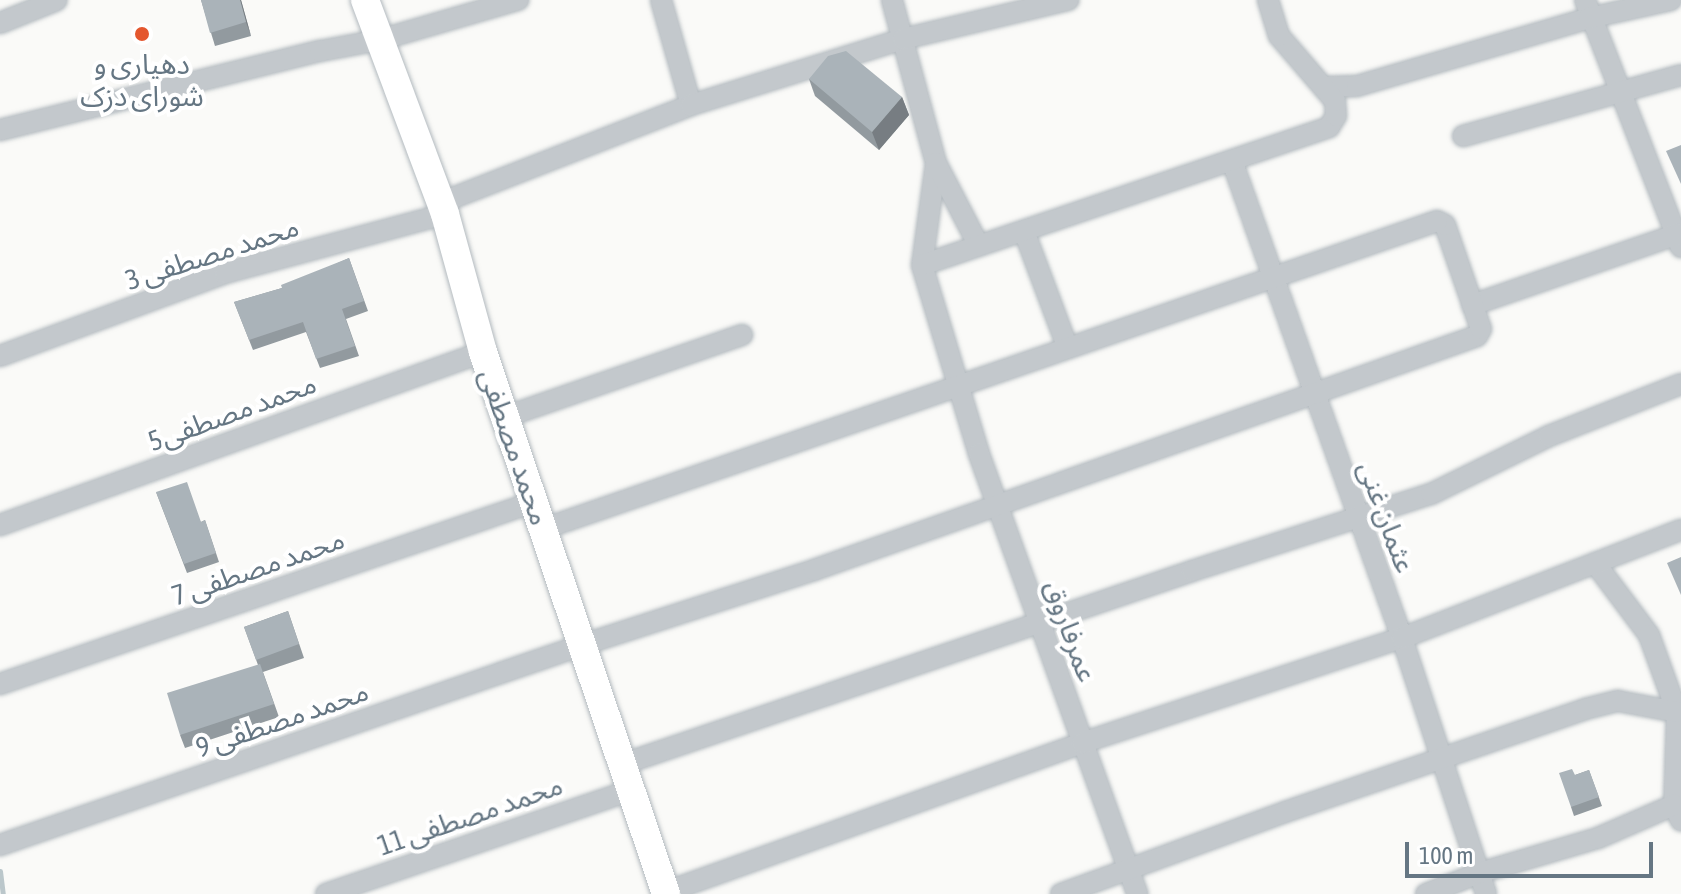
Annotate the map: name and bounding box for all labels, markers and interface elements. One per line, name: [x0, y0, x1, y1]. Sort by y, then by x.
marker: دهیاری و شورای دزک: [133, 25, 151, 43]
place label: دهیاری و شورای دزک: [80, 47, 204, 113]
street label: محمد مصطفی 3: [121, 209, 303, 297]
street label: محمد مصطفی: [473, 364, 557, 530]
street label: محمد مصطفی5: [143, 366, 321, 458]
street label: عثمان غنی: [1351, 457, 1423, 577]
street label: محمد مصطفی 7: [167, 522, 349, 612]
street label: عمرفاروق: [1037, 576, 1105, 686]
street label: محمد مصطفی 9: [191, 674, 373, 764]
street label: محمد مصطفی 11: [373, 768, 567, 862]
scale bar: [1409, 826, 1657, 876]
text: 100 m: [1419, 842, 1473, 869]

